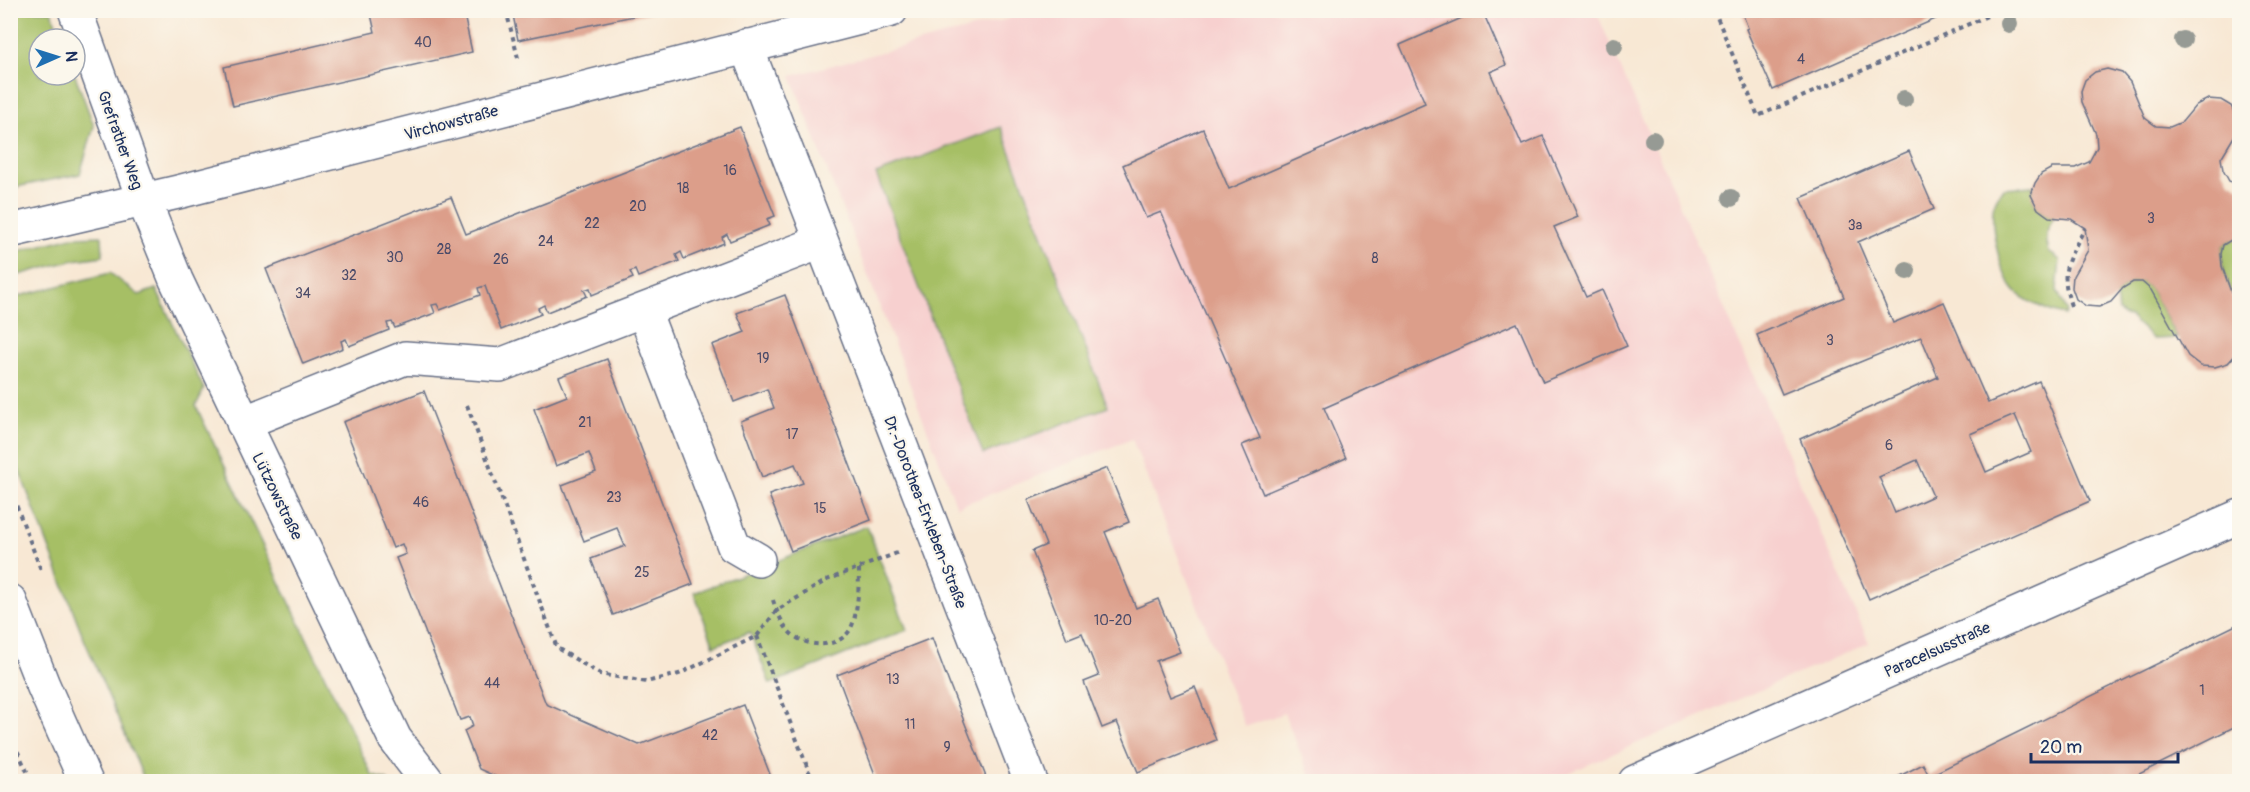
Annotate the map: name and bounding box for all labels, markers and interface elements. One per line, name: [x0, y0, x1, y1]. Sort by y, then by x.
north arrow: [27, 27, 87, 87]
house number: 40: [414, 34, 432, 51]
text: N: [61, 50, 81, 62]
house number: 4: [1797, 51, 1805, 68]
street label: Grefrather Weg: [93, 88, 147, 192]
street label: Virchowstraße: [402, 101, 500, 145]
house number: 16: [723, 162, 737, 179]
house number: 18: [677, 180, 689, 197]
house number: 20: [629, 198, 647, 215]
house number: 3: [2147, 210, 2155, 227]
house number: 22: [584, 215, 600, 232]
house number: 3a: [1848, 217, 1862, 234]
house number: 24: [538, 233, 554, 250]
house number: 28: [437, 241, 451, 258]
house number: 30: [386, 249, 404, 266]
house number: 8: [1371, 250, 1379, 267]
house number: 26: [493, 251, 509, 268]
house number: 32: [341, 267, 357, 284]
house number: 34: [295, 285, 311, 302]
house number: 3: [1826, 332, 1834, 349]
house number: 19: [757, 350, 769, 367]
street label: Dr.-Dorothea-Erxleben-Straße: [879, 413, 971, 611]
house number: 21: [578, 414, 592, 431]
house number: 17: [786, 426, 799, 443]
house number: 6: [1885, 437, 1893, 454]
street label: Lützowstraße: [247, 449, 307, 543]
house number: 23: [606, 489, 622, 506]
house number: 46: [413, 494, 429, 511]
house number: 15: [813, 500, 827, 517]
house number: 25: [634, 564, 650, 581]
house number: 10-20: [1094, 612, 1132, 629]
street label: Paracelsusstraße: [1881, 618, 1994, 682]
house number: 13: [886, 671, 900, 688]
house number: 44: [484, 675, 500, 692]
house number: 1: [2199, 682, 2205, 699]
house number: 11: [905, 716, 915, 733]
scale bar: [2031, 726, 2178, 764]
house number: 42: [702, 727, 718, 744]
text: 20 m: [2040, 736, 2082, 759]
house number: 9: [943, 739, 951, 756]

